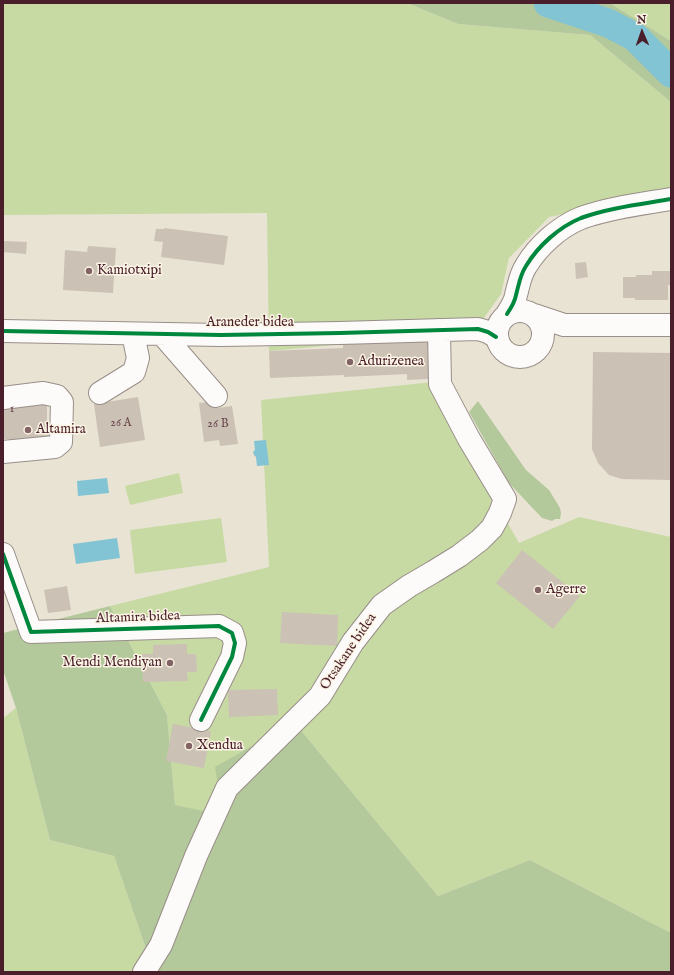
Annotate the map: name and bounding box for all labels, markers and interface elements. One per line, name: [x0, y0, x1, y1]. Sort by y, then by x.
north arrow: [622, 12, 662, 52]
text: N: [637, 13, 647, 27]
place label: Kamiotxipi: [97, 263, 162, 279]
marker: Kamiotxipi: [84, 266, 94, 276]
street label: Araneder bidea: [206, 315, 294, 331]
place label: Adurizenea: [358, 354, 424, 370]
marker: Adurizenea: [345, 357, 355, 367]
house number: 1: [10, 403, 14, 417]
house number: 26 A: [110, 417, 132, 431]
house number: 26 B: [207, 418, 229, 432]
place label: Altamira: [36, 422, 86, 438]
marker: Altamira: [23, 425, 33, 435]
place label: Agerre: [546, 582, 586, 598]
marker: Agerre: [533, 585, 543, 595]
street label: Altamira bidea: [96, 608, 180, 628]
street label: Otsakane bidea: [317, 610, 381, 694]
place label: Mendi Mendiyan: [62, 655, 162, 671]
marker: Mendi Mendiyan: [165, 658, 175, 668]
place label: Xendua: [197, 738, 243, 754]
marker: Xendua: [184, 741, 194, 751]

